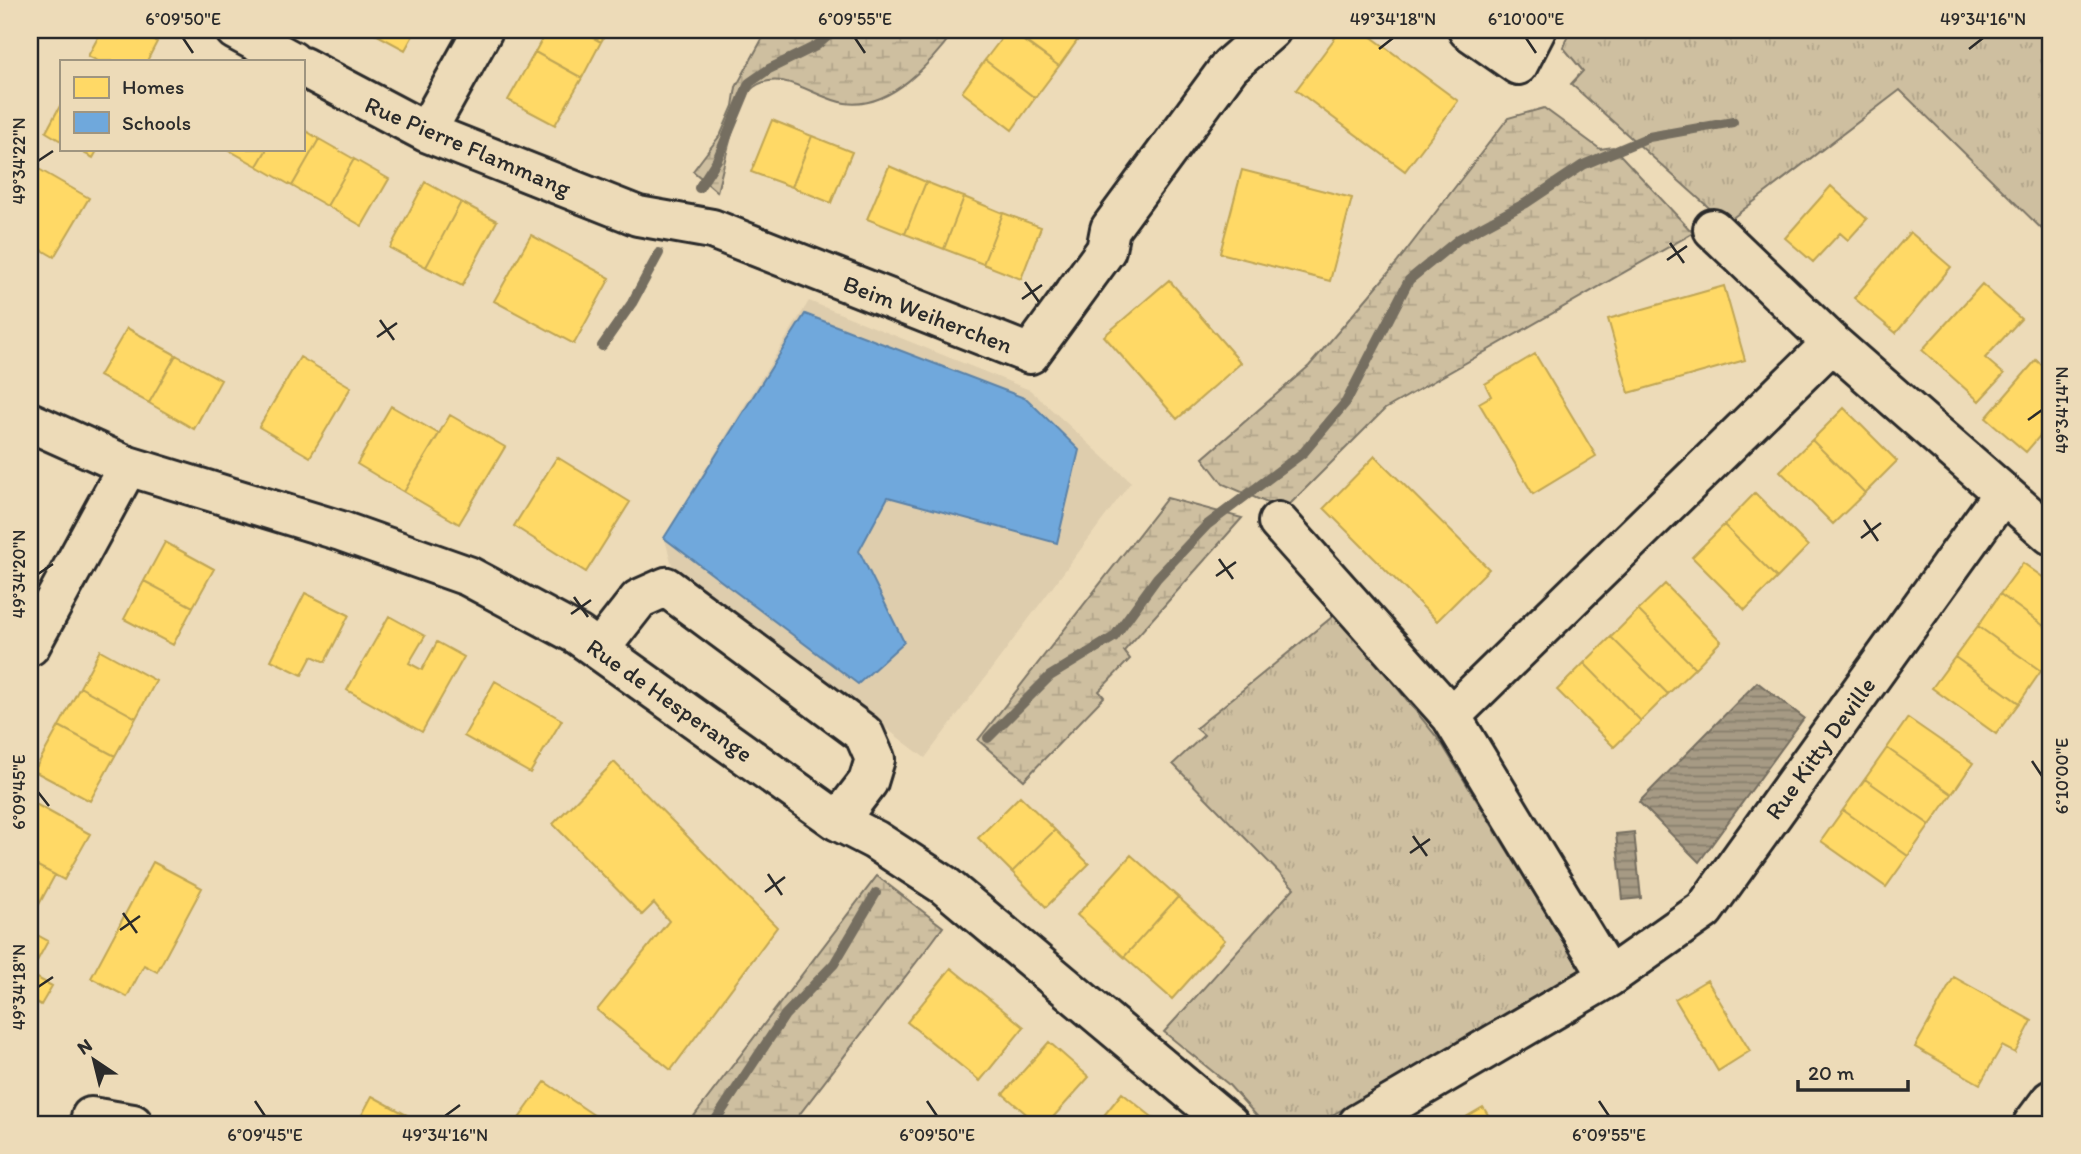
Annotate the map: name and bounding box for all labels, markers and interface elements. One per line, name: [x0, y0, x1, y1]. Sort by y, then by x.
text: 6°09'50"E: [145, 8, 221, 30]
text: 6°09'55"E: [818, 8, 892, 30]
text: 49°34'18"N: [1350, 8, 1436, 30]
text: 6°10'00"E: [1488, 8, 1564, 30]
text: 49°34'16"N: [1940, 8, 2026, 30]
legend: [60, 60, 304, 150]
text: Homes: [122, 74, 184, 99]
street label: Rue Pierre Flammang: [361, 90, 576, 203]
text: Schools: [122, 110, 191, 135]
text: 49°34'22"N: [8, 117, 30, 205]
street label: Beim Weiherchen: [839, 268, 1017, 360]
text: 49°34'14"N: [2051, 366, 2073, 454]
text: 49°34'20"N: [8, 530, 30, 618]
street label: Rue de Hesperange: [581, 632, 759, 768]
street label: Rue Kitty Deville: [1759, 671, 1881, 825]
text: 6°10'00"E: [2051, 738, 2073, 814]
text: 6°09'45"E: [8, 754, 30, 830]
text: 49°34'18"N: [8, 944, 30, 1030]
north arrow: [60, 1024, 130, 1094]
text: N: [73, 1033, 96, 1060]
scale bar: [1798, 1049, 1908, 1093]
text: 20 m: [1808, 1060, 1855, 1085]
text: 6°09'45"E: [227, 1124, 303, 1146]
text: 49°34'16"N: [402, 1124, 488, 1146]
text: 6°09'50"E: [899, 1124, 975, 1146]
text: 6°09'55"E: [1572, 1124, 1646, 1146]

